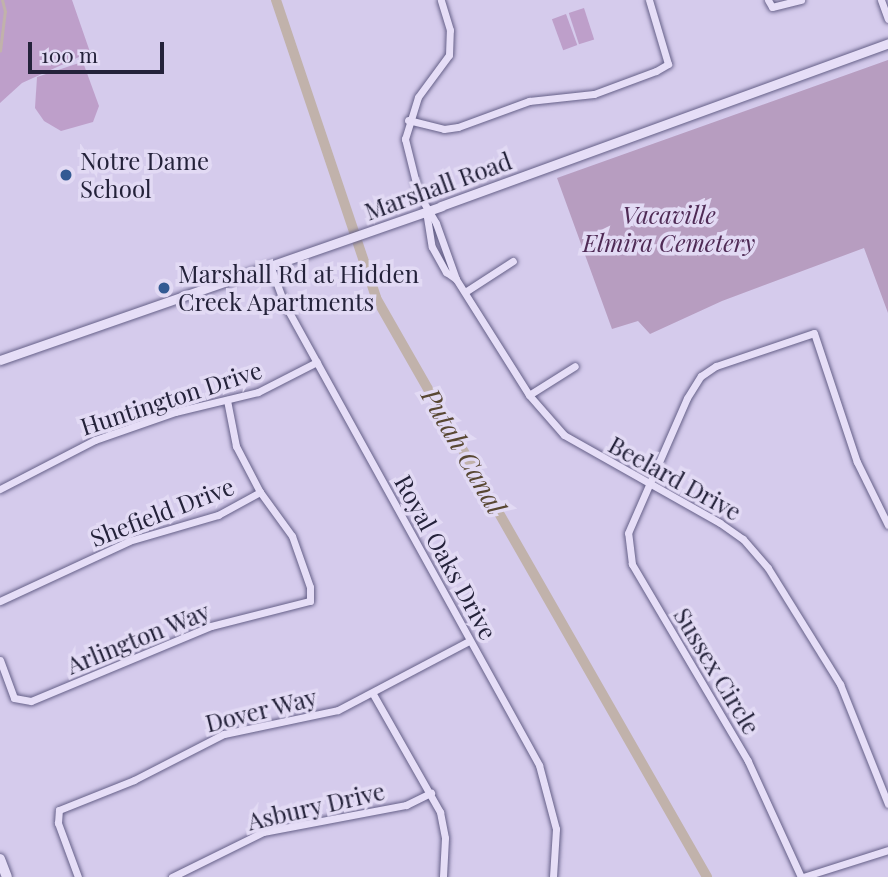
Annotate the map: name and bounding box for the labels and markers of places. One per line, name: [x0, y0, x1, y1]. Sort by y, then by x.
place label: Notre Dame School: [80, 147, 209, 203]
marker: Notre Dame School: [58, 167, 74, 183]
place label: Marshall Rd at Hidden Creek Apartments: [178, 260, 419, 316]
marker: Marshall Rd at Hidden Creek Apartments: [156, 280, 172, 296]

